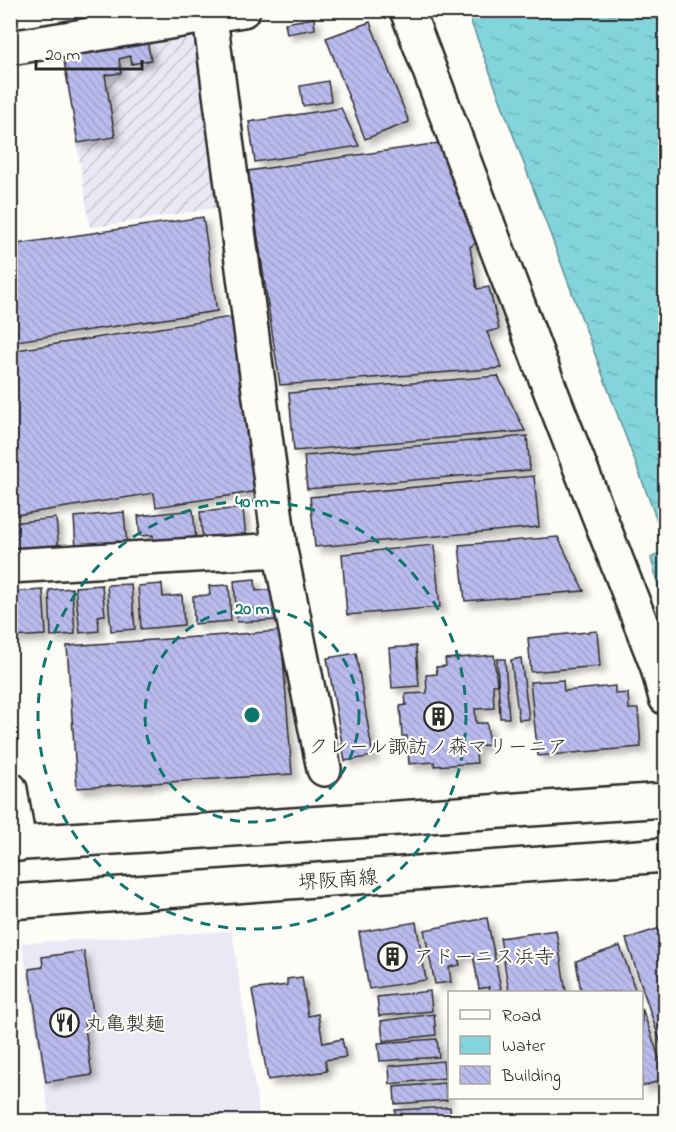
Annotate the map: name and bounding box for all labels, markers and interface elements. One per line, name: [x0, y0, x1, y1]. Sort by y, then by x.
scale bar: [36, 33, 142, 71]
text: 20 m: [45, 43, 80, 69]
text: 40 m: [235, 490, 269, 516]
text: 20 m: [233, 597, 270, 623]
building icon: クレール諏訪ノ森マリーニア: [422, 700, 454, 732]
centre of rings: [242, 705, 262, 725]
place label: クレール諏訪ノ森マリーニア: [308, 734, 568, 763]
street label: 堺阪南線: [297, 864, 379, 899]
building icon: アドーニス浜寺: [377, 940, 409, 972]
place label: アドーニス浜寺: [414, 944, 554, 973]
legend: [448, 991, 643, 1099]
text: Road: [502, 1004, 541, 1030]
restaurant icon: 丸亀製麺: [48, 1007, 80, 1039]
place label: 丸亀製麺: [85, 1011, 165, 1040]
text: Water: [502, 1034, 546, 1060]
text: Building: [501, 1064, 561, 1091]

